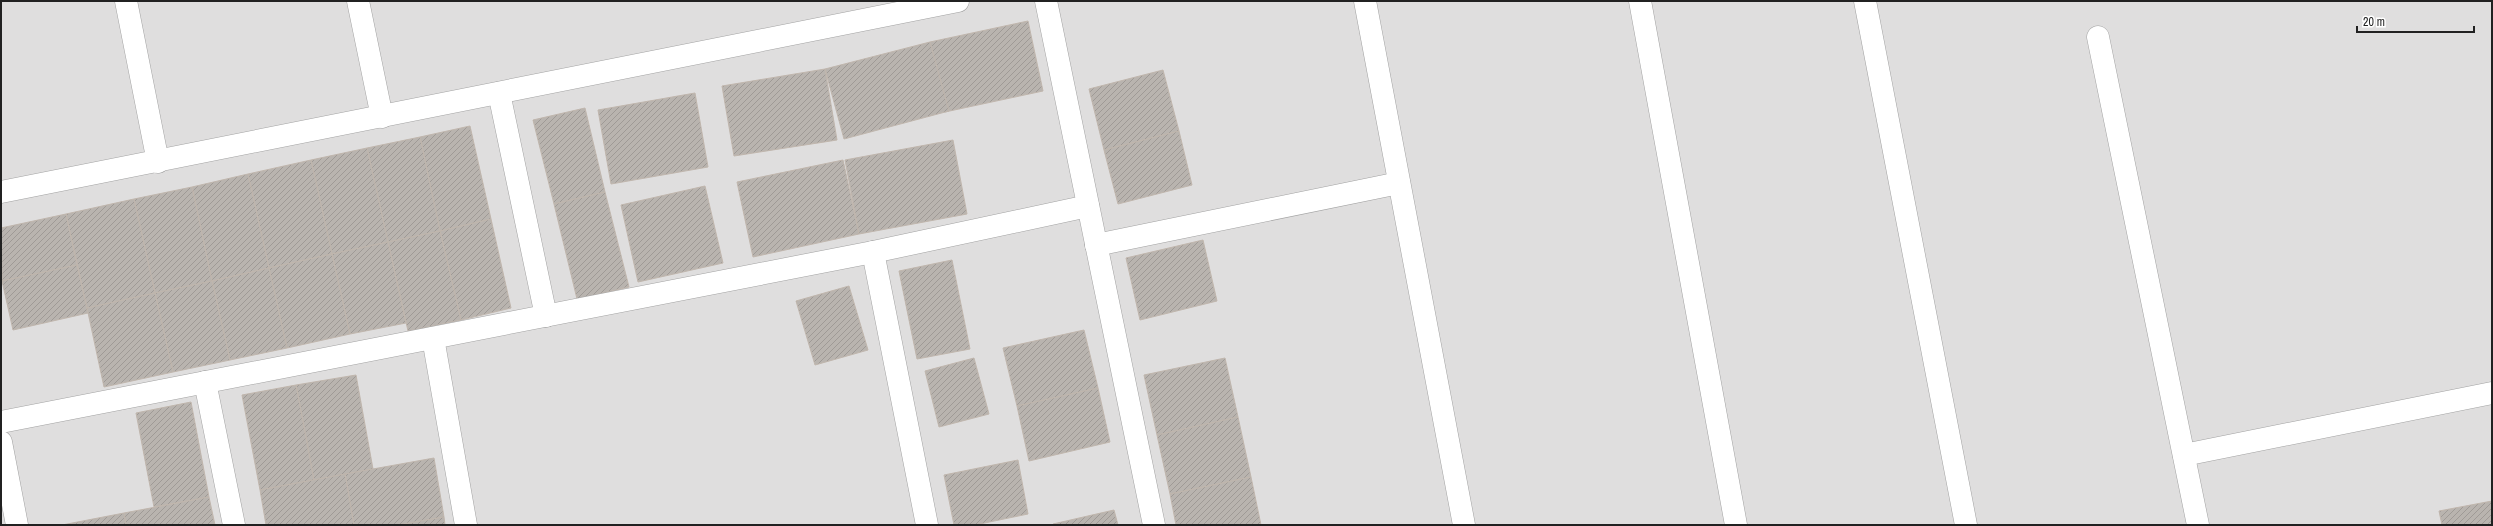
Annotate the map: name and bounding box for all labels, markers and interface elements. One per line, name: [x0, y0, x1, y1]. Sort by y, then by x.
scale bar: [2357, 8, 2474, 34]
text: 20 m: [2363, 14, 2385, 30]

